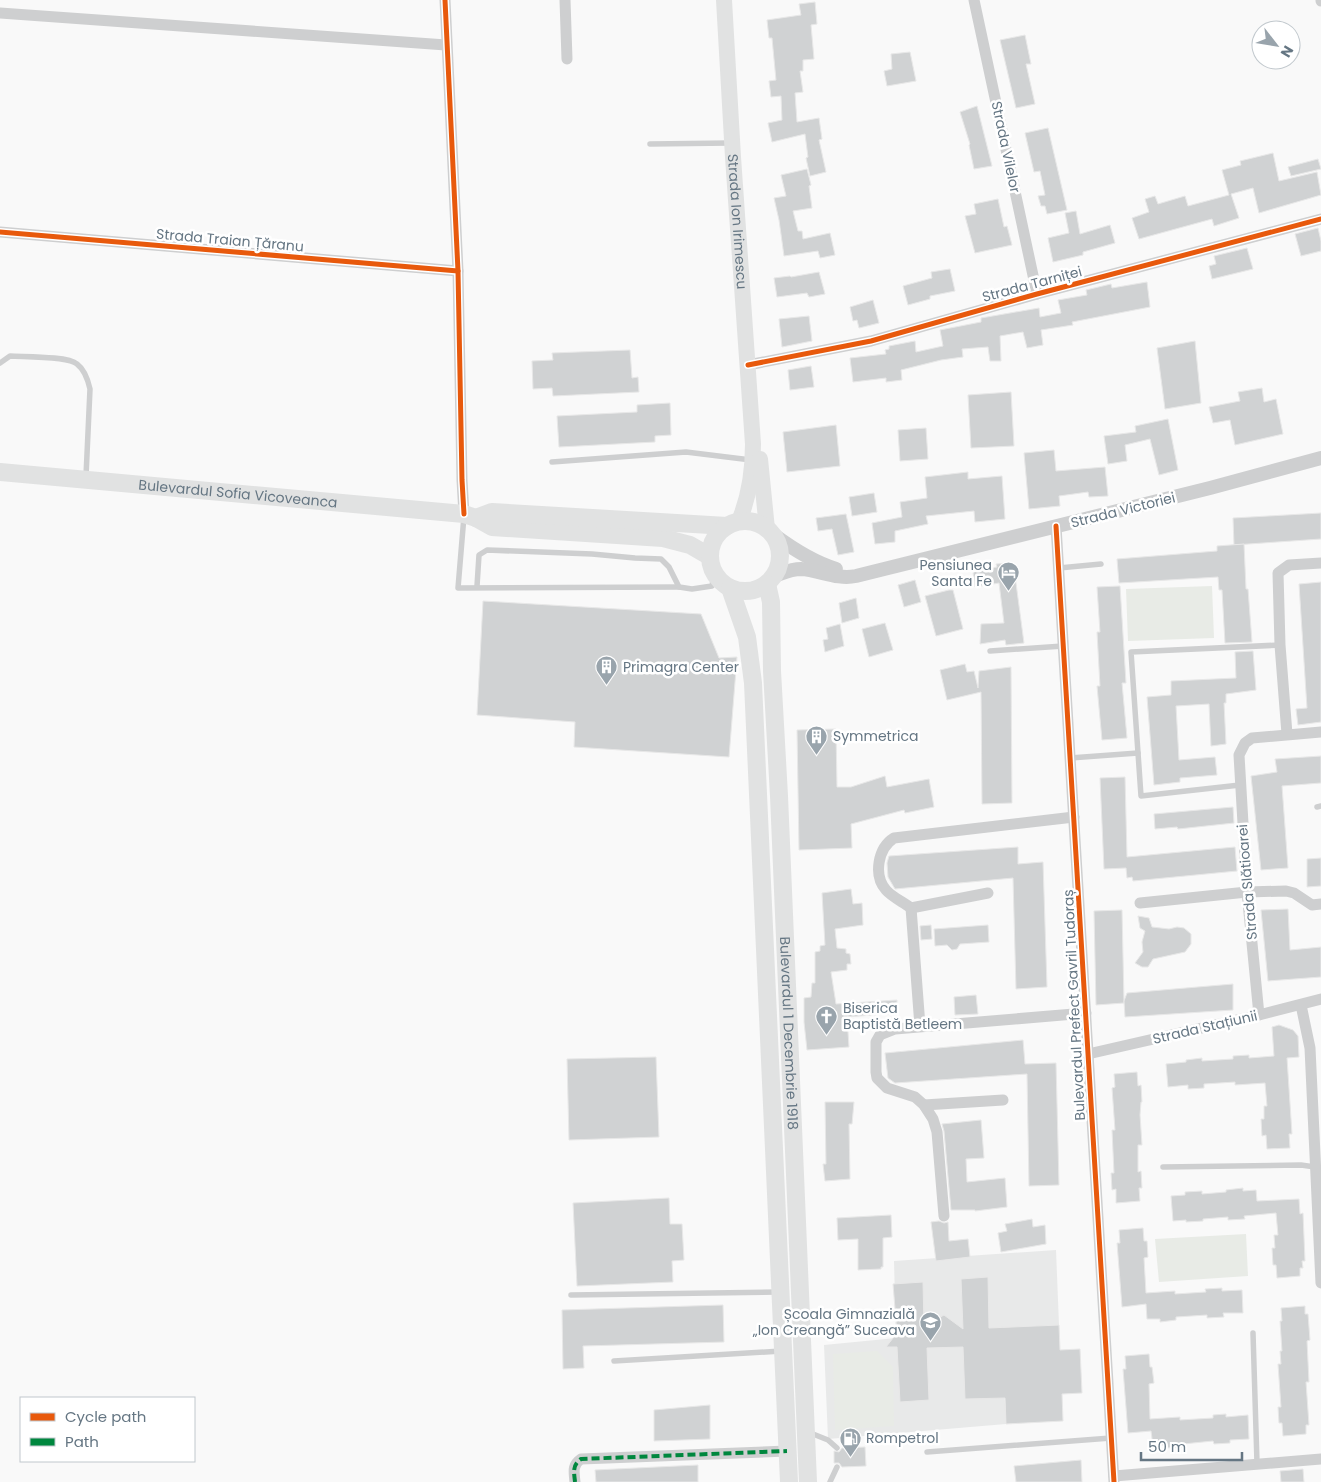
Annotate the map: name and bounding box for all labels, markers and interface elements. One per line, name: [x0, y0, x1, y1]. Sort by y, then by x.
north arrow: [1251, 20, 1301, 70]
text: N: [1276, 42, 1298, 61]
street label: Strada Vilelor: [987, 99, 1025, 195]
street label: Strada Ion Irimescu: [723, 153, 752, 290]
street label: Strada Traian Țăranu: [155, 224, 305, 256]
street label: Strada Tarniței: [980, 261, 1084, 307]
street label: Bulevardul Sofia Vicoveanca: [138, 475, 338, 513]
street label: Strada Victoriei: [1069, 487, 1177, 533]
place label: Pensiunea Santa Fe: [919, 555, 992, 591]
hotel icon: Pensiunea Santa Fe: [996, 561, 1020, 592]
building icon: Primagra Center: [595, 655, 619, 686]
place label: Primagra Center: [623, 657, 739, 677]
building icon: Symmetrica: [805, 724, 829, 755]
place label: Symmetrica: [833, 726, 918, 746]
street label: Strada Slătioarei: [1232, 823, 1262, 941]
street label: Bulevardul Prefect Gavril Tudoraș: [1058, 889, 1090, 1121]
street label: Bulevardul 1 Decembrie 1918: [775, 936, 803, 1130]
place label: Biserica Baptistă Betleem: [843, 998, 962, 1034]
church icon: Biserica Baptistă Betleem: [815, 1004, 839, 1035]
street label: Strada Stațiunii: [1151, 1005, 1259, 1049]
place label: Școala Gimnazială „Ion Creangă” Suceava: [752, 1304, 915, 1340]
school or university icon: Școala Gimnazială „Ion Creangă” Suceava: [919, 1310, 943, 1341]
legend: [20, 1397, 195, 1462]
text: Cycle path: [65, 1406, 146, 1427]
fuel station icon: Rompetrol: [838, 1426, 862, 1457]
place label: Rompetrol: [866, 1428, 939, 1448]
scale bar: [1141, 1430, 1242, 1462]
text: Path: [65, 1431, 99, 1452]
text: 50 m: [1148, 1436, 1186, 1457]

